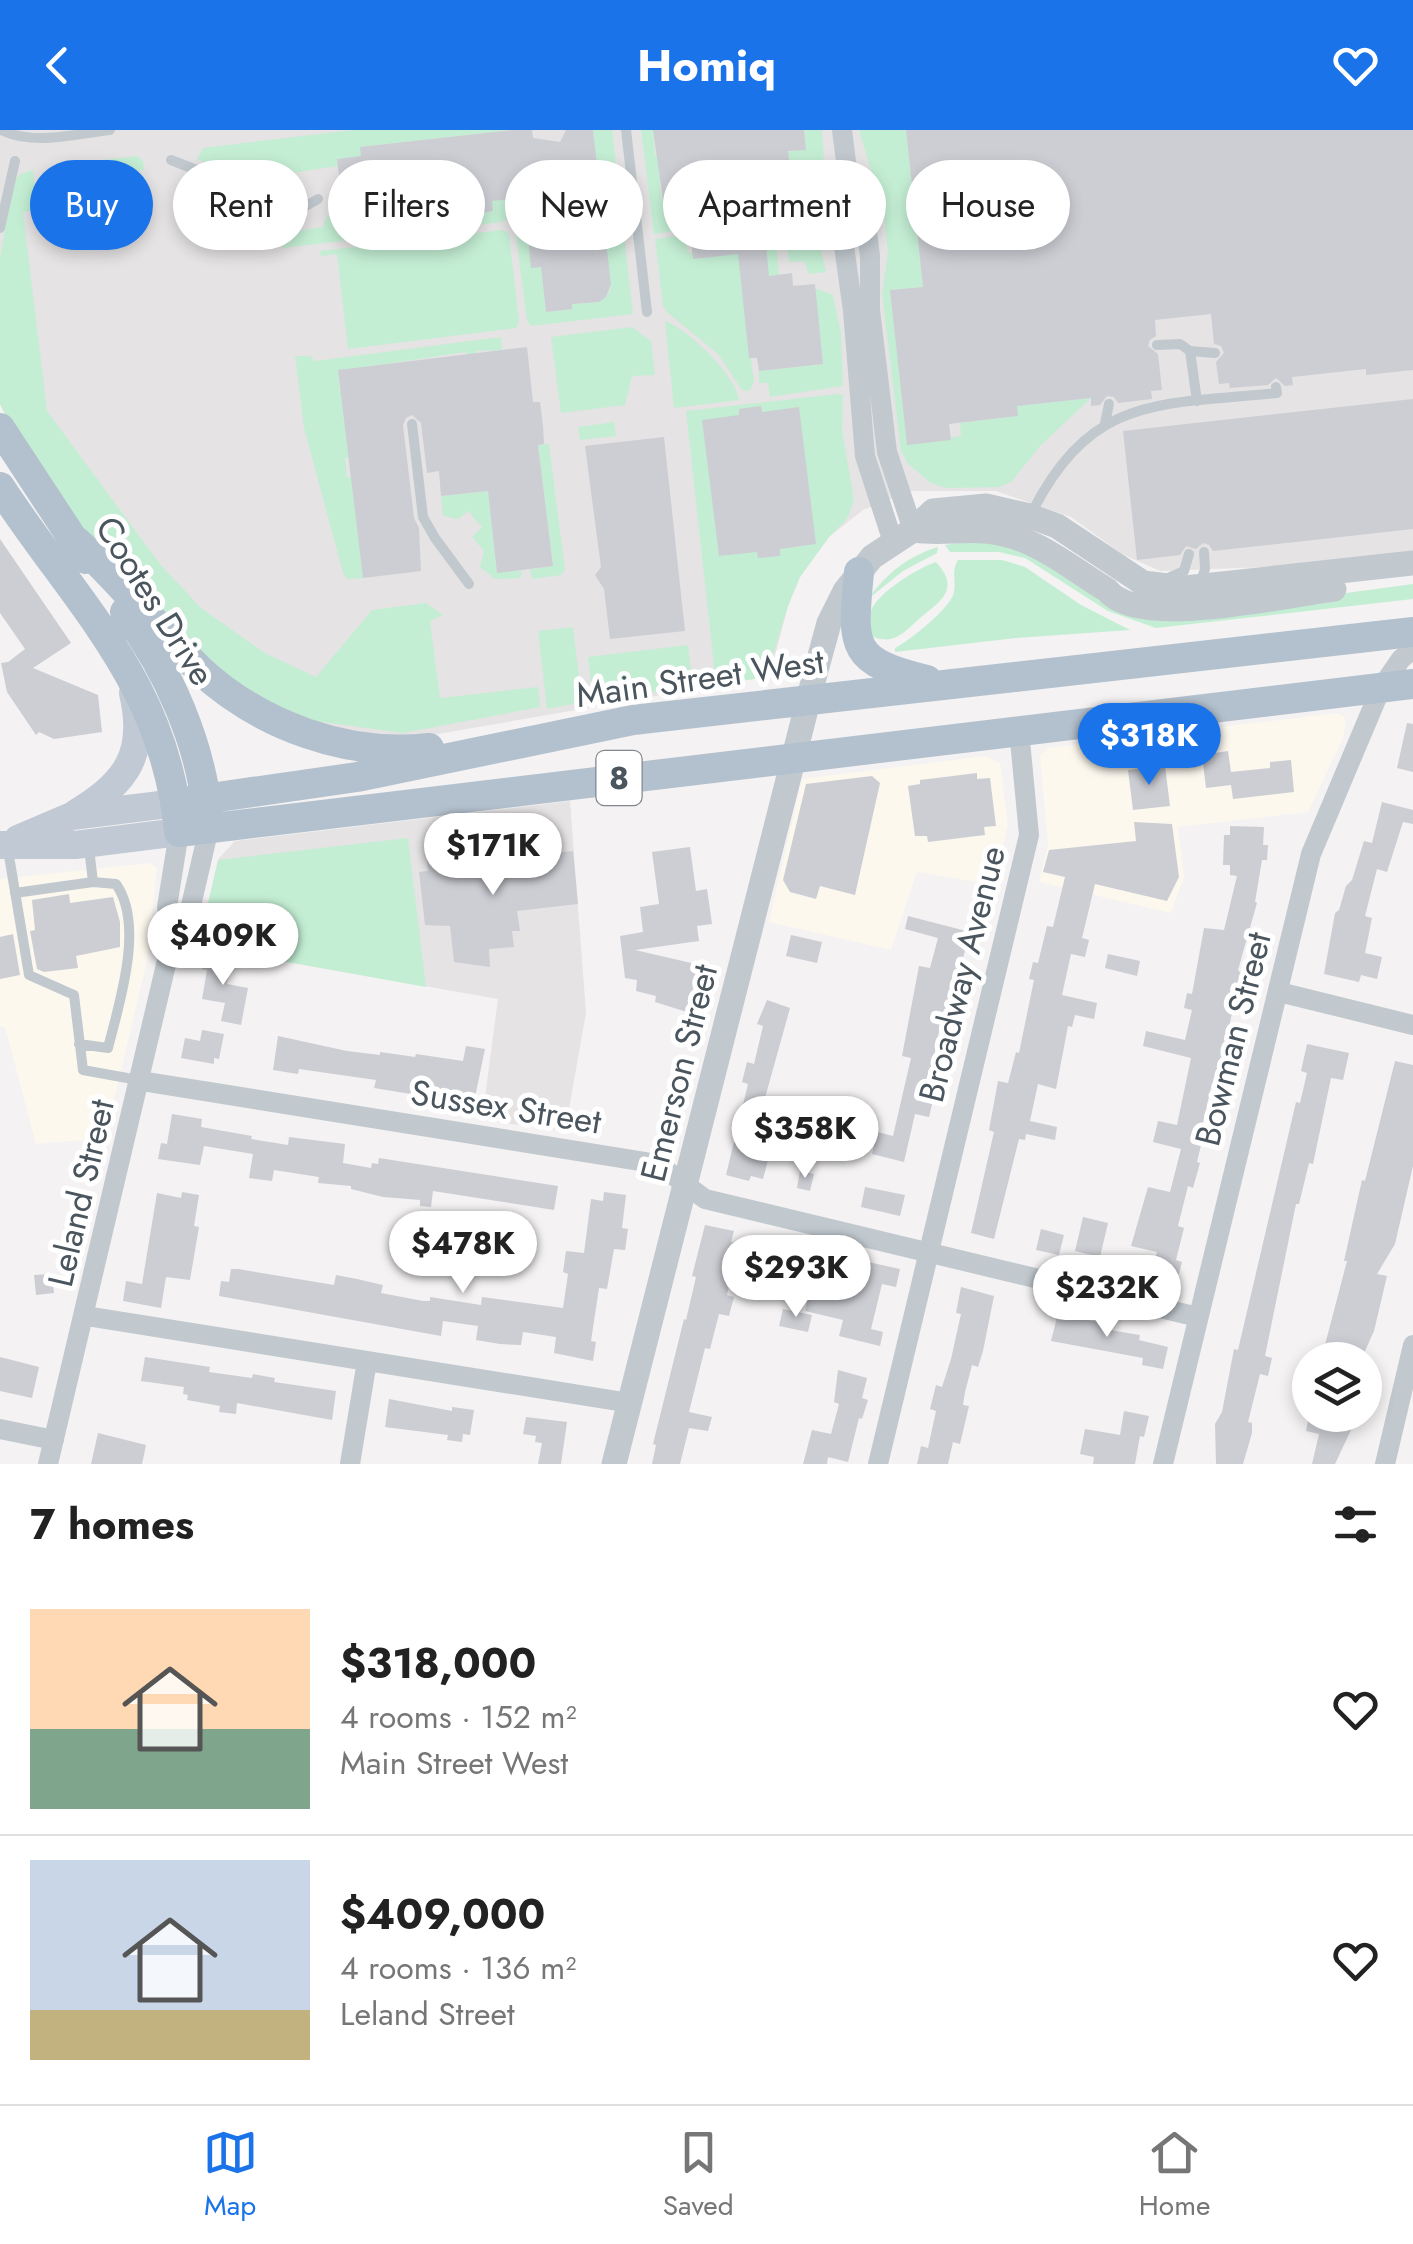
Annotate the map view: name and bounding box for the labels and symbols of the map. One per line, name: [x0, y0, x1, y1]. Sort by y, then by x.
street label: Cootes Drive: [83, 507, 227, 695]
street label: Main Street West: [573, 636, 828, 720]
pin: $318K: [1079, 703, 1219, 788]
road number: 8: [596, 751, 642, 805]
pin: $171K: [423, 813, 563, 898]
street label: Broadway Avenue: [906, 841, 1018, 1107]
pin: $409K: [153, 903, 293, 988]
street label: Bowman Street: [1182, 926, 1284, 1151]
street label: Emerson Street: [628, 959, 730, 1187]
street label: Sussex Street: [407, 1067, 605, 1147]
street label: Leland Street: [35, 1094, 127, 1292]
pin: $358K: [735, 1096, 875, 1181]
pin: $478K: [393, 1211, 533, 1296]
pin: $293K: [726, 1235, 866, 1320]
pin: $232K: [1037, 1255, 1177, 1340]

